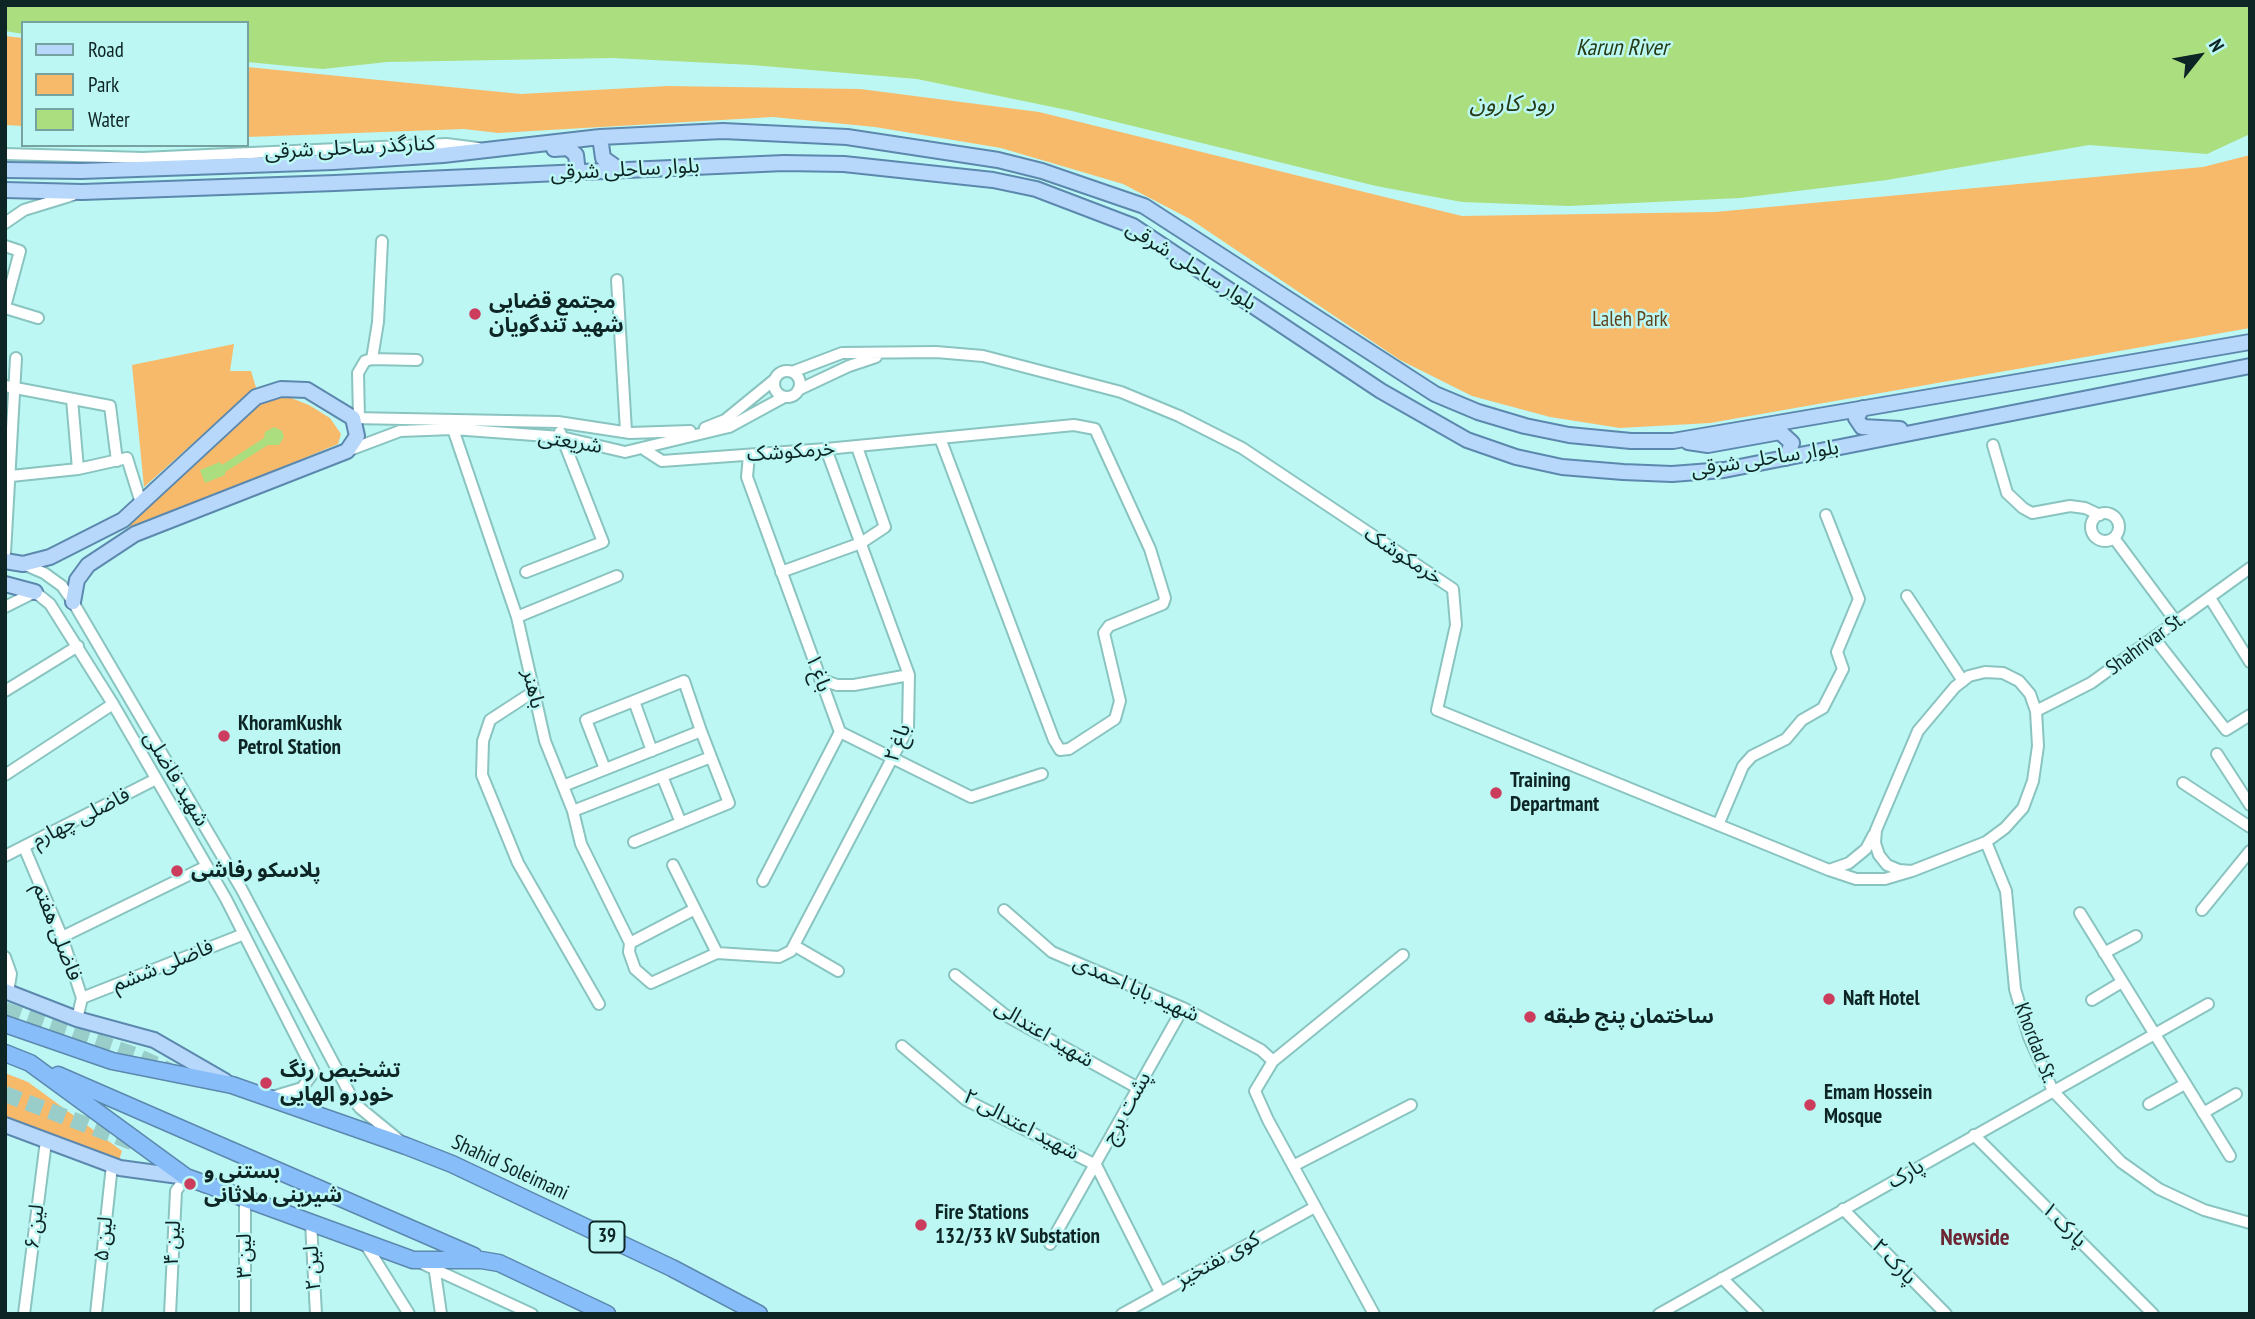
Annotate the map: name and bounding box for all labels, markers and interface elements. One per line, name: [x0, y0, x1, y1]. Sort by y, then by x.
legend: [21, 21, 248, 147]
north arrow: [2164, 21, 2234, 91]
water label: Karun River: [1576, 34, 1668, 62]
text: N: [2204, 35, 2230, 56]
text: Road: [88, 36, 124, 63]
text: Park: [88, 71, 119, 98]
water label: رود کارون: [1469, 90, 1555, 118]
text: Water: [88, 106, 130, 133]
street label: کنارگذر ساحلی شرقی: [264, 131, 436, 165]
street label: بلوار ساحلی شرقی: [550, 154, 700, 186]
street label: بلوار ساحلی شرقی: [1121, 216, 1261, 316]
place label: مجتمع قضایی شهید تندگویان: [489, 289, 624, 339]
marker: مجتمع قضایی شهید تندگویان: [467, 306, 483, 322]
park label: Laleh Park: [1592, 307, 1668, 333]
street label: شریعتی: [536, 424, 604, 460]
street label: بلوار ساحلی شرقی: [1689, 435, 1841, 483]
street label: خرمکوشک: [746, 436, 836, 468]
street label: خرمکوشک: [1359, 521, 1447, 591]
street label: Shahrivar St.: [2102, 607, 2190, 681]
street label: باغ ۱: [800, 650, 836, 696]
street label: باهنر: [516, 667, 550, 711]
place label: KhoramKushk Petrol Station: [238, 711, 342, 761]
street label: باغ ۲: [879, 720, 917, 766]
street label: شهید فاضلی: [138, 727, 214, 831]
marker: KhoramKushk Petrol Station: [216, 728, 232, 744]
place label: Training Departmant: [1510, 768, 1599, 818]
street label: فاضلی چهارم: [28, 783, 134, 853]
marker: Training Departmant: [1488, 785, 1504, 801]
place label: پلاسکو رفاشی: [191, 858, 321, 884]
marker: پلاسکو رفاشی: [169, 863, 185, 879]
street label: فاضلی هفتم: [27, 880, 87, 984]
street label: فاضلی ششم: [109, 934, 217, 998]
street label: شهید بابا احمدی: [1069, 950, 1203, 1028]
place label: Naft Hotel: [1843, 986, 1920, 1012]
marker: Naft Hotel: [1821, 991, 1837, 1007]
street label: شهید اعتدالی: [990, 995, 1098, 1073]
street label: Khordad St.: [2008, 999, 2062, 1087]
place label: ساختمان پنج طبقه: [1544, 1004, 1714, 1030]
marker: ساختمان پنج طبقه: [1522, 1009, 1538, 1025]
place label: تشخیص رنگ خودرو الهایی: [280, 1058, 400, 1108]
street label: پشت برج: [1097, 1067, 1157, 1149]
marker: تشخیص رنگ خودرو الهایی: [258, 1075, 274, 1091]
place label: Emam Hossein Mosque: [1824, 1080, 1932, 1130]
street label: شهید اعتدالی ۲: [959, 1084, 1083, 1166]
marker: Emam Hossein Mosque: [1802, 1097, 1818, 1113]
street label: Shahid Soleimani: [448, 1130, 572, 1206]
street label: پارک: [1883, 1154, 1929, 1194]
place label: بستنی و شیرینی ملاثانی: [204, 1159, 342, 1209]
marker: بستنی و شیرینی ملاثانی: [182, 1176, 198, 1192]
street label: پارک ۱: [2036, 1197, 2092, 1253]
place label: Fire Stations 132/33 kV Substation: [935, 1200, 1100, 1250]
street label: لین ۶: [20, 1203, 50, 1251]
street label: لین ۵: [89, 1215, 119, 1263]
marker: Fire Stations 132/33 kV Substation: [913, 1217, 929, 1233]
street label: لین ۴: [159, 1220, 187, 1266]
road number: 39: [590, 1222, 624, 1252]
district label: Newside: [1940, 1224, 2010, 1252]
street label: کوی نفتخیز: [1171, 1227, 1265, 1293]
street label: لین ۳: [232, 1233, 258, 1279]
street label: پارک ۲: [1866, 1234, 1922, 1290]
street label: لین ۲: [299, 1245, 327, 1291]

